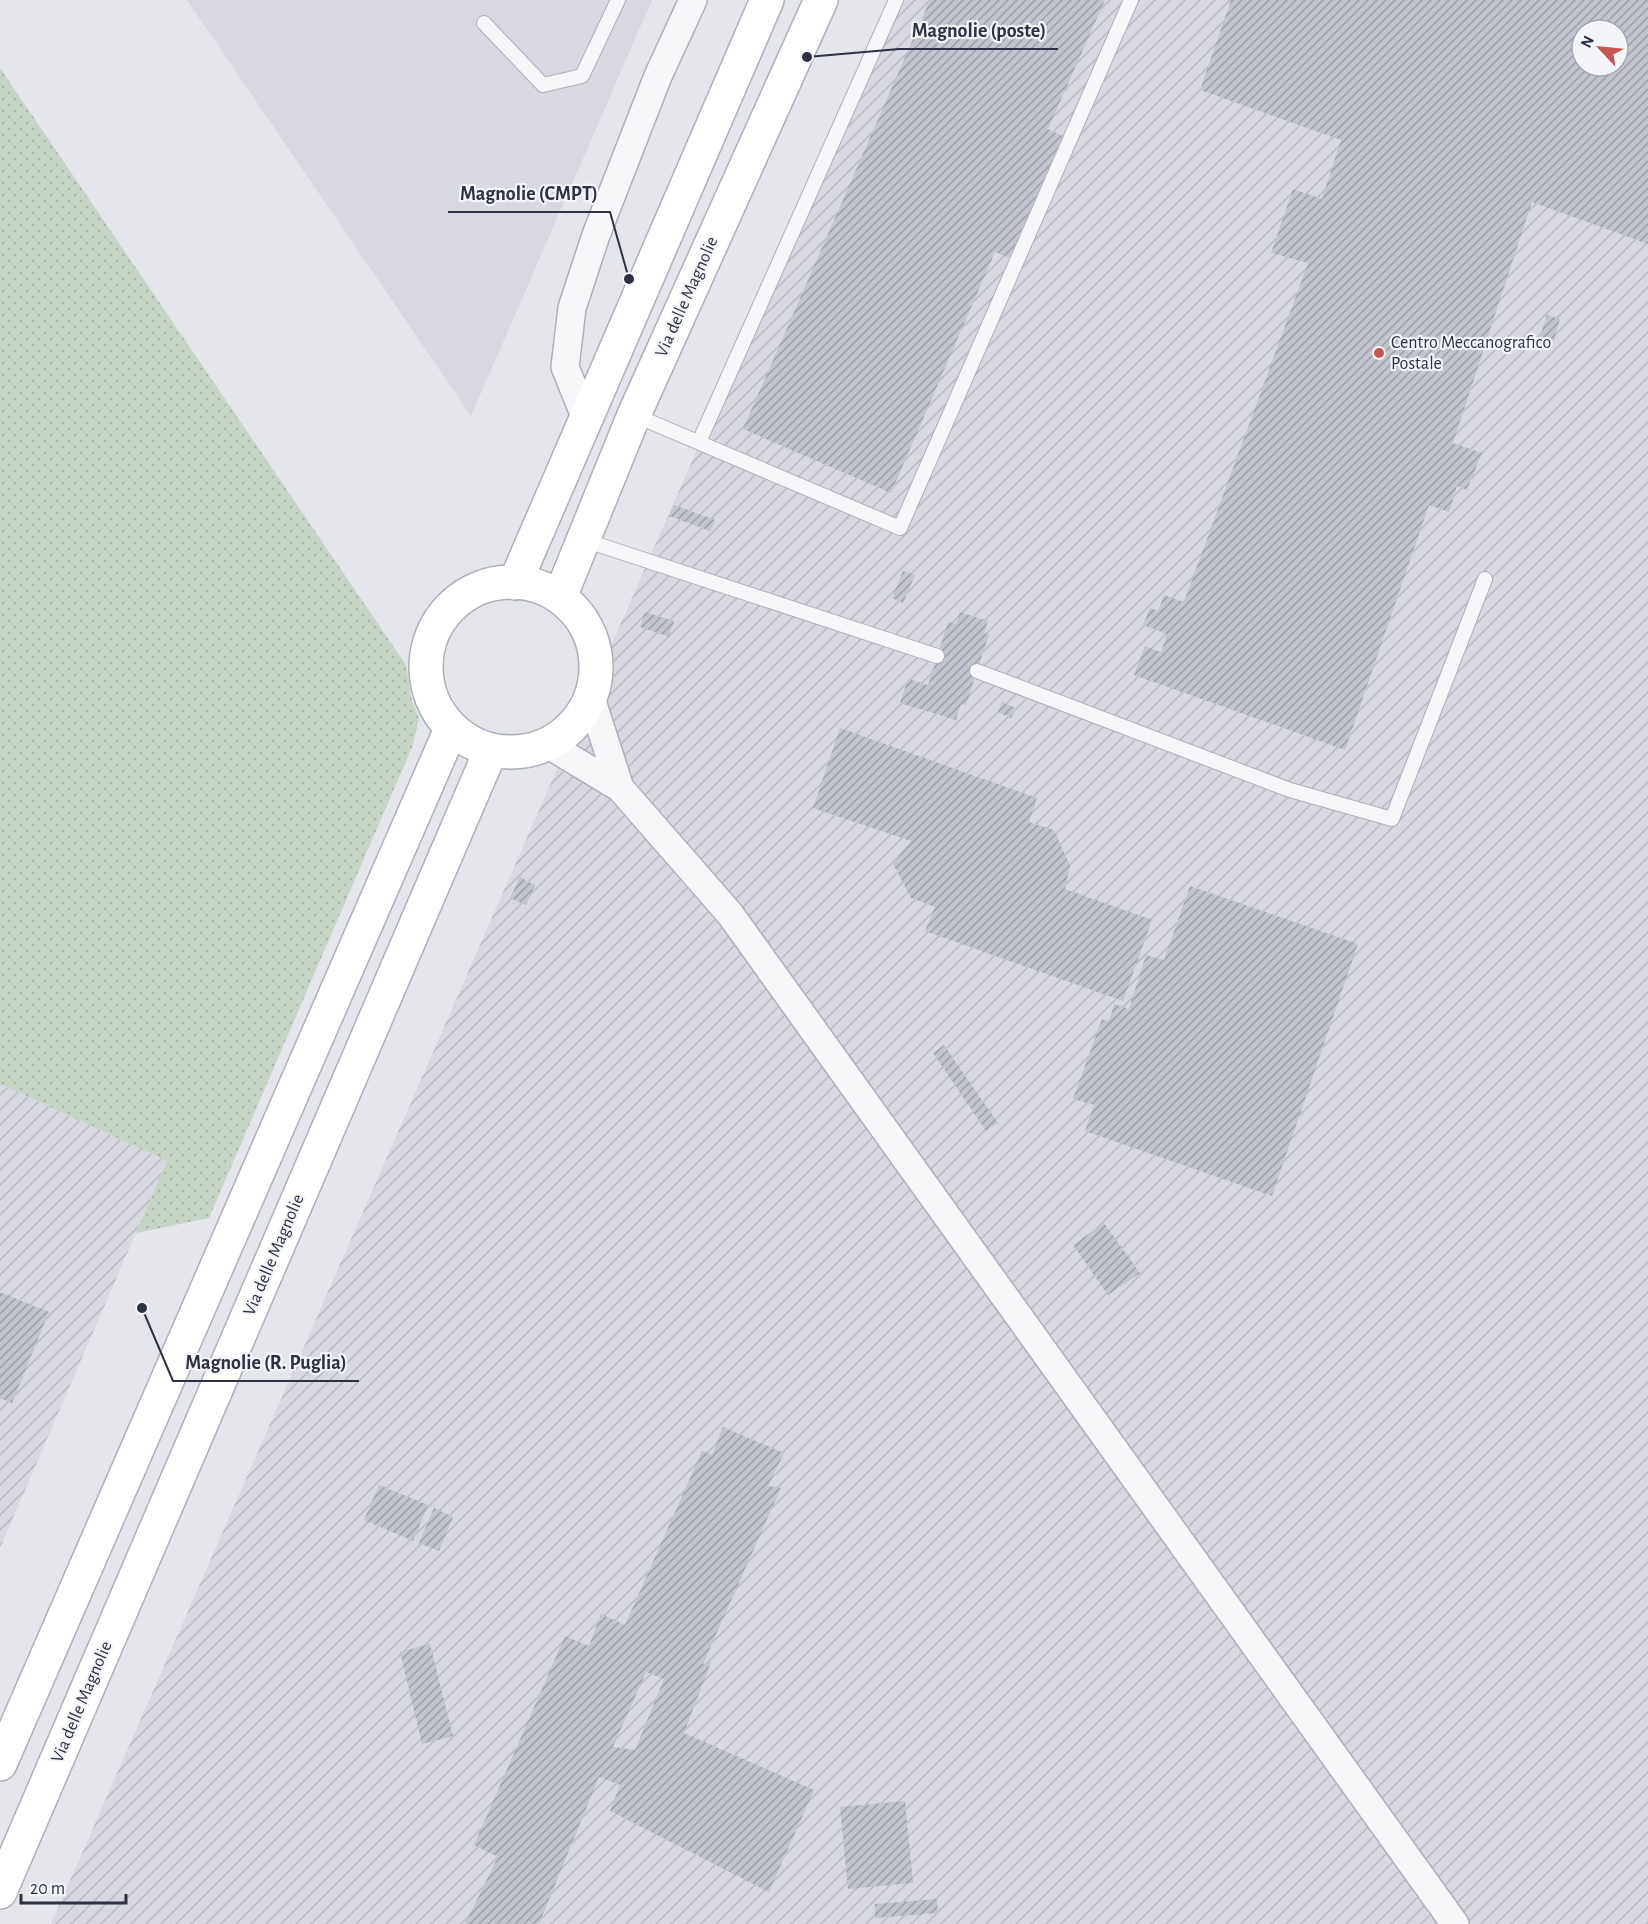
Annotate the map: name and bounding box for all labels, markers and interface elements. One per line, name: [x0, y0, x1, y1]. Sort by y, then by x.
callout: Magnolie (poste): [899, 11, 1058, 49]
north arrow: [1570, 18, 1630, 78]
text: Magnolie (poste): [912, 21, 1046, 41]
text: N: [1578, 33, 1597, 50]
callout: Magnolie (CMPT): [448, 174, 610, 212]
text: Magnolie (CMPT): [460, 184, 598, 204]
street label: Via delle Magnolie: [652, 234, 722, 360]
place label: Centro Meccanografico Postale: [1391, 334, 1551, 373]
marker: Centro Meccanografico Postale: [1372, 346, 1386, 360]
street label: Via delle Magnolie: [240, 1192, 308, 1318]
callout: Magnolie (R. Puglia): [173, 1343, 359, 1381]
text: Magnolie (R. Puglia): [185, 1353, 347, 1373]
street label: Via delle Magnolie: [48, 1639, 116, 1765]
scale bar: [21, 1867, 126, 1905]
text: 20 m: [30, 1880, 65, 1898]

